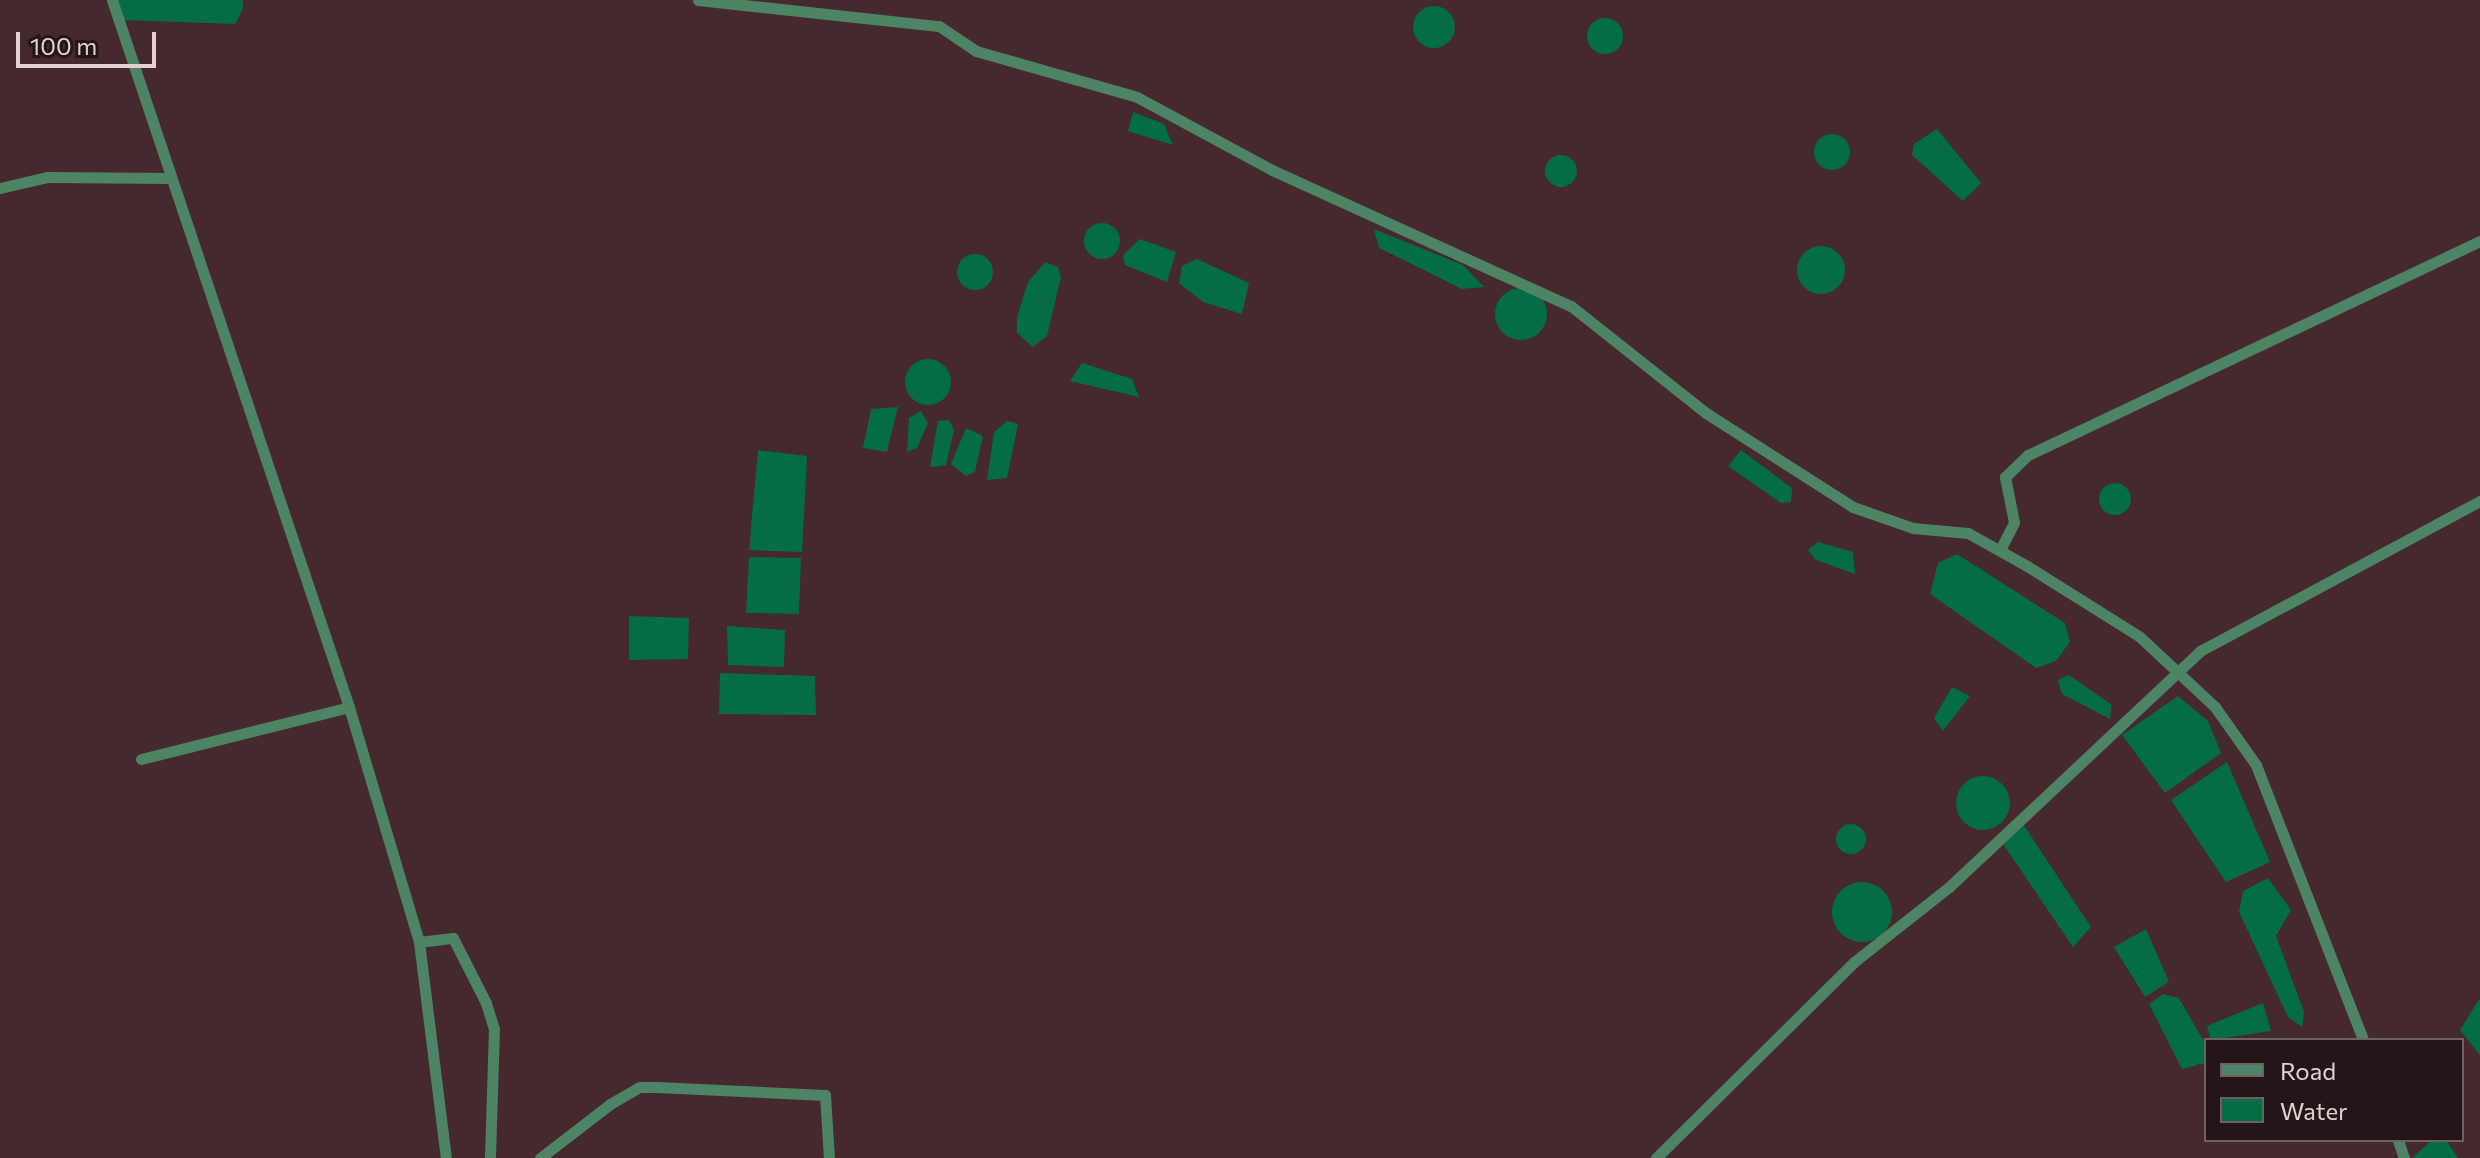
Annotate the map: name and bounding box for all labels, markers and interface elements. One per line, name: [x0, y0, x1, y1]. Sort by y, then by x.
scale bar: [20, 16, 160, 66]
text: 100 m: [30, 31, 97, 60]
legend: [2204, 1038, 2464, 1142]
text: Road: [2280, 1056, 2336, 1085]
text: Water: [2280, 1096, 2348, 1125]

